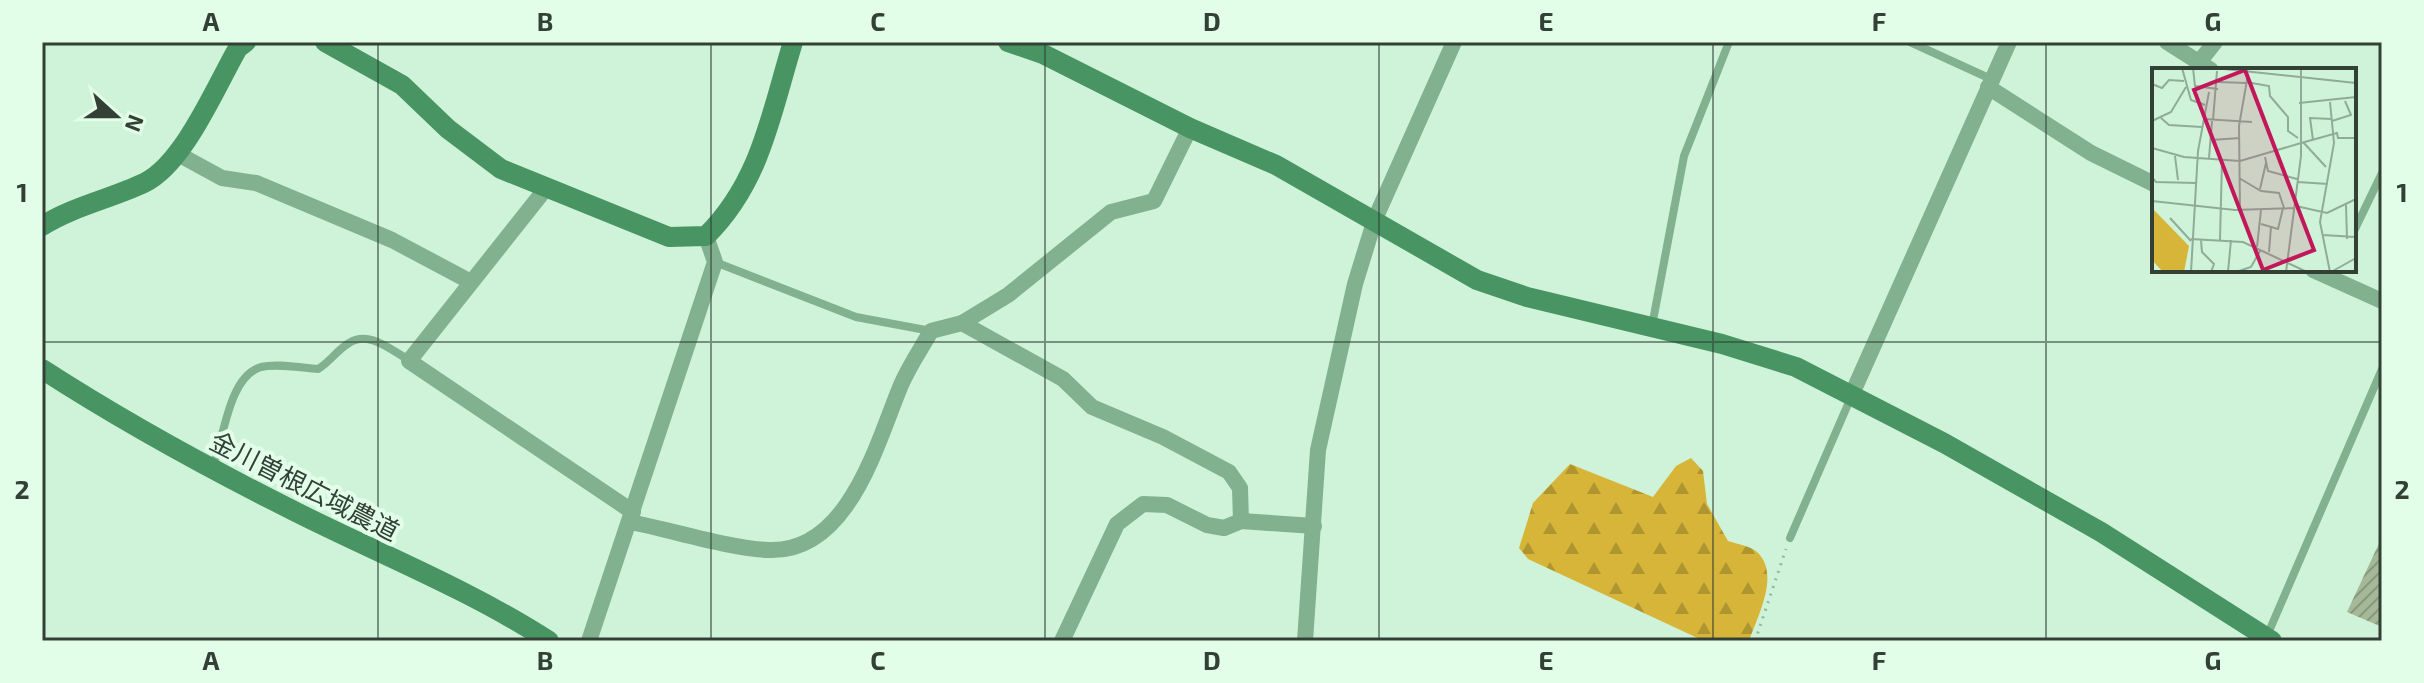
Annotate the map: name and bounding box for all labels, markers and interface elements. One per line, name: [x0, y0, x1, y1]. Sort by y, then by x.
text: A: [203, 5, 220, 36]
text: B: [537, 5, 553, 36]
text: C: [870, 5, 886, 36]
text: D: [1203, 5, 1221, 36]
text: E: [1538, 5, 1554, 36]
text: F: [1872, 5, 1886, 36]
text: G: [2205, 5, 2221, 36]
inset map: [2152, 68, 2356, 272]
north arrow: [76, 76, 156, 156]
text: N: [121, 111, 151, 136]
text: 1: [16, 176, 28, 207]
text: 1: [2396, 176, 2408, 207]
street label: 金川曽根広域農道: [205, 424, 405, 546]
text: 2: [14, 473, 30, 504]
text: 2: [2394, 473, 2410, 504]
text: A: [203, 644, 220, 675]
text: B: [537, 644, 553, 675]
text: C: [870, 644, 886, 675]
text: D: [1203, 644, 1221, 675]
text: E: [1538, 644, 1554, 675]
text: F: [1872, 644, 1886, 675]
text: G: [2205, 644, 2221, 675]

